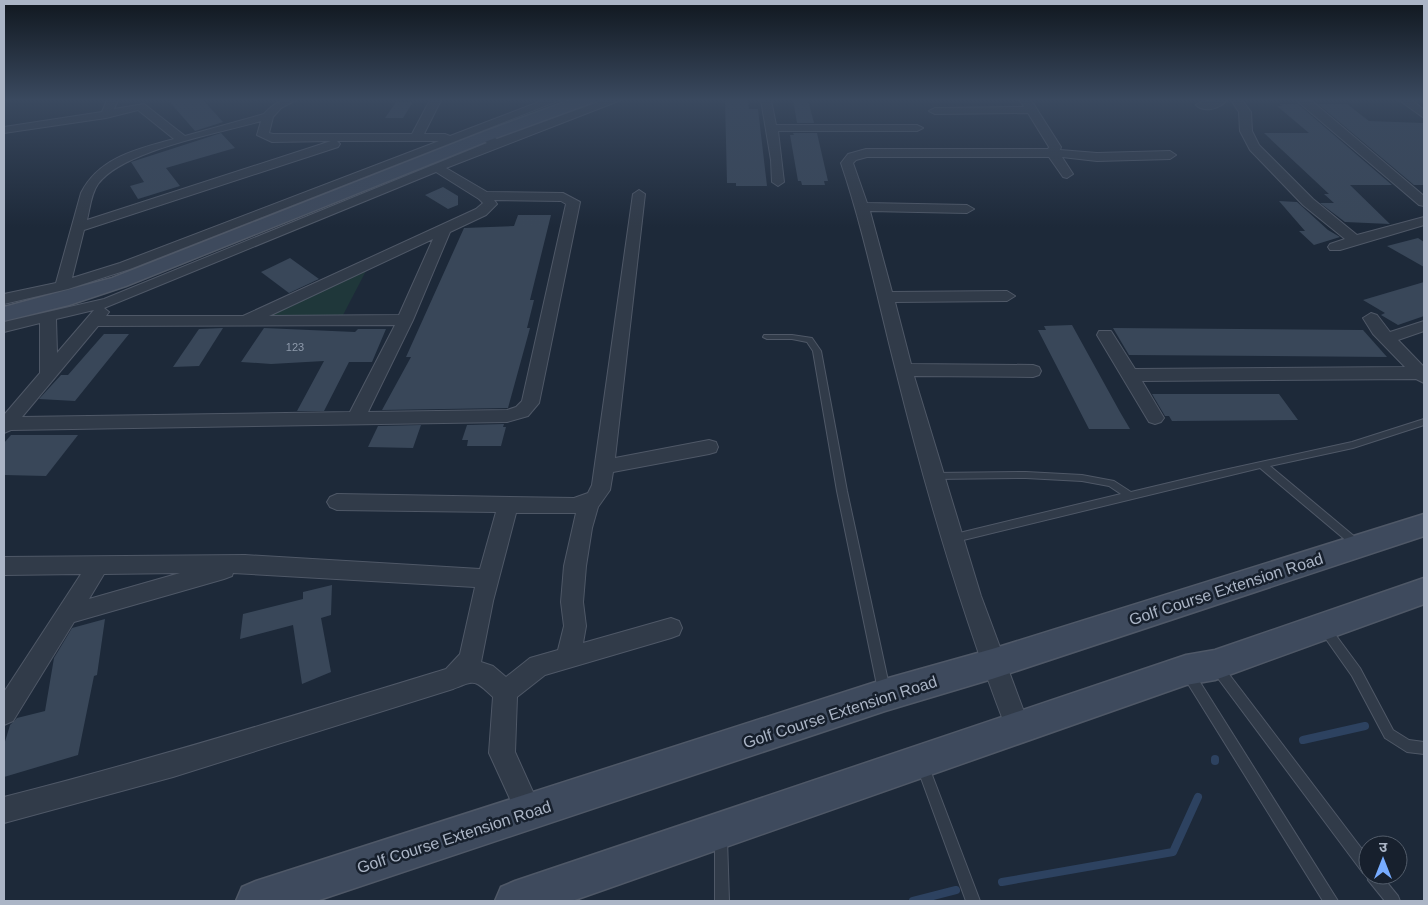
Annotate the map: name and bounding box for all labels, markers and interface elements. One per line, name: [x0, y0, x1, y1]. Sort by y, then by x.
house number: 123: [286, 341, 304, 353]
street label: Golf Course Extension Road: [1127, 550, 1325, 628]
street label: Golf Course Extension Road: [741, 673, 939, 751]
street label: Golf Course Extension Road: [355, 798, 553, 876]
north arrow: [1358, 835, 1408, 885]
text: उ: [1379, 839, 1388, 855]

